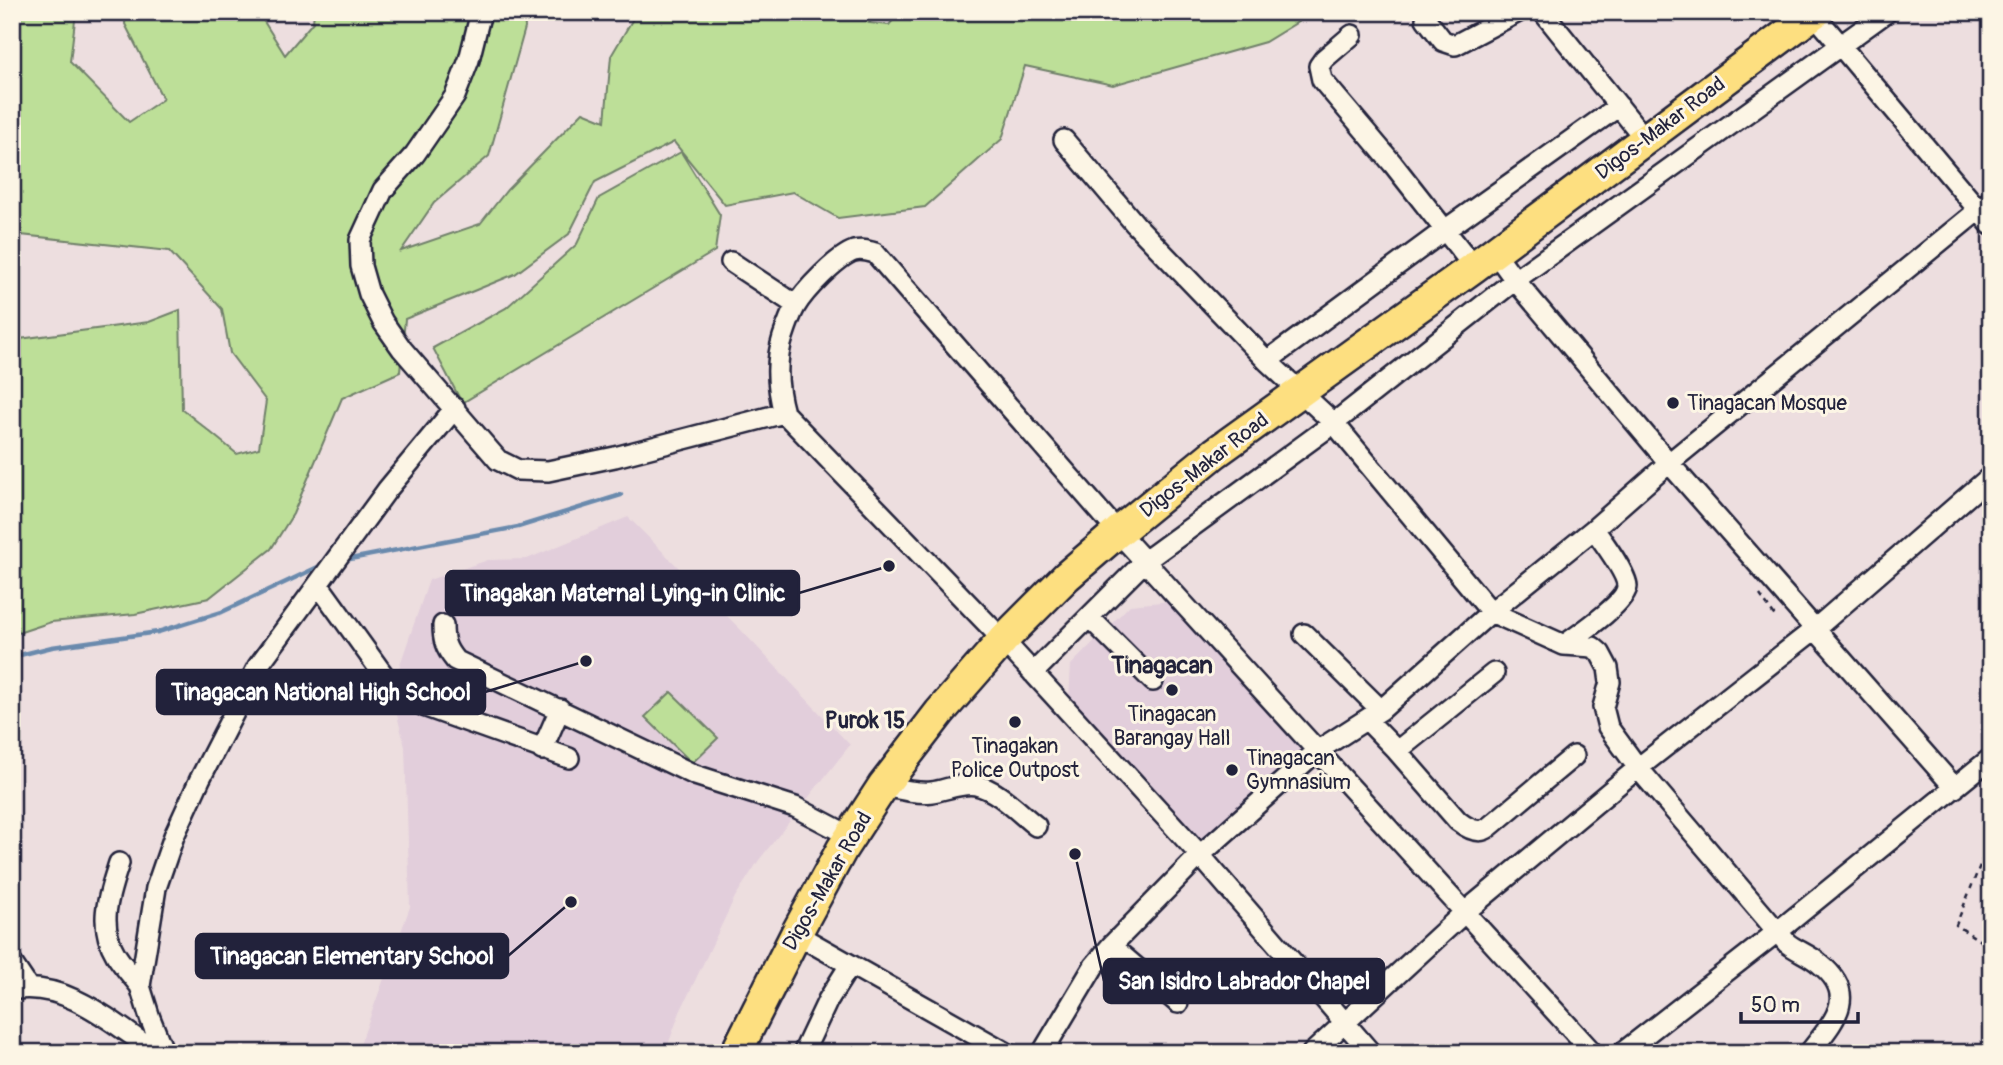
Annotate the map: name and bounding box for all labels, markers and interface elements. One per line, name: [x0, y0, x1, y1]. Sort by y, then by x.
street label: Digos-Makar Road: [1590, 71, 1731, 186]
place label: Tinagacan Mosque: [1687, 390, 1848, 417]
marker: Tinagacan Mosque: [1665, 395, 1681, 411]
street label: Digos-Makar Road: [1135, 407, 1274, 524]
callout: Tinagakan Maternal Lying-in Clinic: [446, 571, 799, 615]
text: Tinagakan Maternal Lying-in Clinic: [459, 579, 786, 608]
district label: Tinagacan: [1110, 651, 1213, 680]
callout: Tinagacan National High School: [157, 670, 485, 714]
text: Tinagacan National High School: [170, 678, 471, 707]
marker: Tinagacan Barangay Hall: [1164, 682, 1180, 698]
place label: Tinagacan Barangay Hall: [1113, 701, 1231, 752]
district label: Purok 15: [825, 706, 905, 735]
marker: Tinagakan Police Outpost: [1007, 714, 1023, 730]
place label: Tinagakan Police Outpost: [951, 733, 1080, 784]
place label: Tinagacan Gymnasium: [1246, 745, 1351, 796]
marker: Tinagacan Gymnasium: [1224, 762, 1240, 778]
street label: Digos-Makar Road: [777, 807, 878, 956]
callout: Tinagacan Elementary School: [196, 934, 508, 978]
text: Tinagacan Elementary School: [209, 942, 494, 971]
callout: San Isidro Labrador Chapel: [1104, 959, 1384, 1003]
text: San Isidro Labrador Chapel: [1118, 967, 1370, 996]
scale bar: [1741, 981, 1858, 1025]
text: 50 m: [1751, 992, 1800, 1019]

